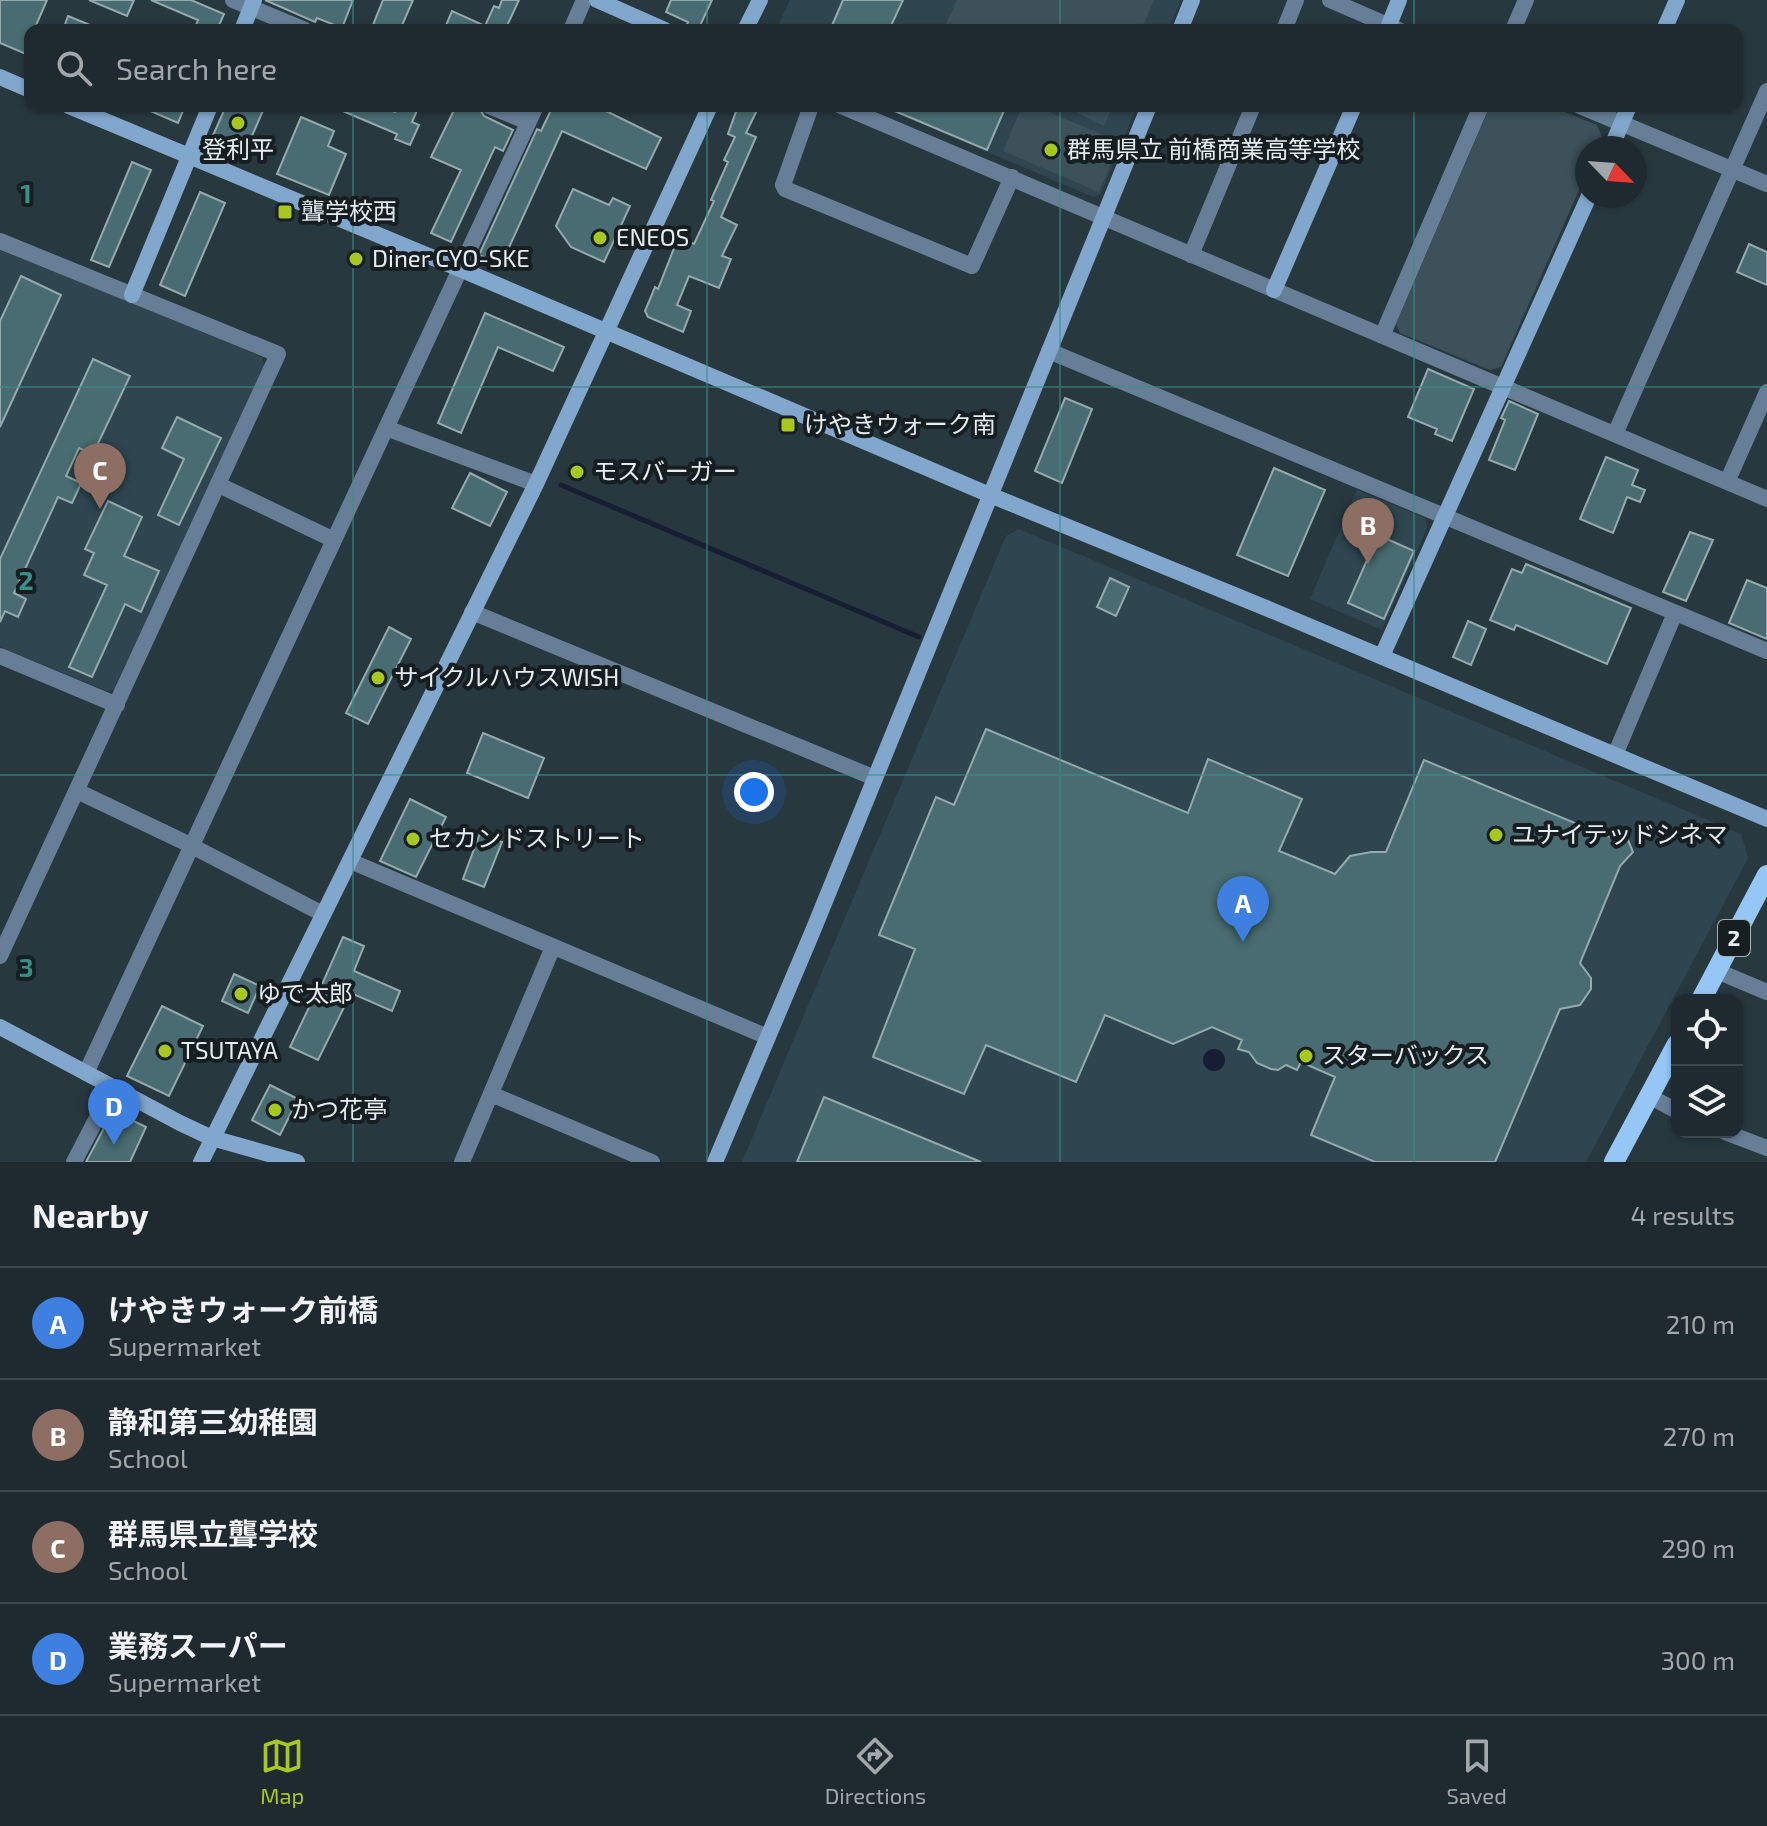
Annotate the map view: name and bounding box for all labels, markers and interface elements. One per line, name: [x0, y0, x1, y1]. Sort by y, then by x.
search box: [24, 24, 1743, 112]
icon: search: [52, 46, 96, 90]
text: Search here: [116, 50, 277, 86]
marker: 登利平: [229, 114, 247, 132]
place label: 登利平: [202, 134, 274, 163]
place label: 群馬県立 前橋商業高等学校: [1067, 134, 1360, 163]
north arrow: [1575, 136, 1647, 208]
marker: 群馬県立 前橋商業高等学校: [1042, 141, 1060, 159]
text: 1: [20, 177, 32, 208]
place label: 聾学校西: [301, 196, 397, 225]
marker: 聾学校西: [276, 203, 294, 221]
place label: ENEOS: [616, 222, 689, 251]
marker: ENEOS: [591, 229, 609, 247]
place label: Diner CYO-SKE: [372, 243, 530, 272]
marker: Diner CYO-SKE: [347, 250, 365, 268]
place label: けやきウォーク南: [804, 409, 996, 438]
marker: けやきウォーク南: [779, 416, 797, 434]
pin: C: [74, 443, 126, 509]
place label: モスバーガー: [593, 456, 737, 485]
marker: モスバーガー: [568, 463, 586, 481]
pin: B: [1342, 498, 1394, 564]
text: 2: [18, 564, 34, 595]
place label: サイクルハウスWISH: [394, 662, 619, 691]
marker: サイクルハウスWISH: [369, 669, 387, 687]
your location: [734, 772, 774, 812]
place label: ユナイテッドシネマ: [1512, 819, 1728, 848]
place label: セカンドストリート: [429, 823, 645, 852]
marker: ユナイテッドシネマ: [1487, 826, 1505, 844]
marker: セカンドストリート: [404, 830, 422, 848]
pin: A: [1217, 876, 1269, 942]
road number: 2: [1718, 920, 1750, 956]
text: 3: [19, 951, 33, 982]
place label: ゆで太郎: [257, 978, 353, 1007]
marker: ゆで太郎: [232, 985, 250, 1003]
map controls: [1671, 994, 1743, 1138]
button: locate: [1671, 994, 1743, 1066]
place label: TSUTAYA: [181, 1035, 278, 1064]
place label: スターバックス: [1322, 1040, 1489, 1069]
marker: TSUTAYA: [156, 1042, 174, 1060]
marker: スターバックス: [1297, 1047, 1315, 1065]
button: layers: [1671, 1066, 1743, 1138]
pin: D: [88, 1079, 140, 1145]
place label: かつ花亭: [291, 1094, 387, 1123]
marker: かつ花亭: [266, 1101, 284, 1119]
text: Nearby: [32, 1194, 149, 1235]
text: 4 results: [1630, 1199, 1735, 1230]
text: けやきウォーク前橋: [108, 1291, 378, 1327]
text: A: [50, 1308, 66, 1339]
text: 210 m: [1666, 1308, 1735, 1339]
text: Supermarket: [108, 1330, 261, 1361]
text: 静和第三幼稚園: [108, 1403, 318, 1439]
text: B: [50, 1420, 66, 1451]
text: 270 m: [1663, 1420, 1735, 1451]
text: School: [108, 1442, 188, 1473]
text: 群馬県立聾学校: [108, 1515, 318, 1551]
text: C: [50, 1532, 66, 1563]
text: 290 m: [1661, 1532, 1735, 1563]
text: School: [108, 1554, 188, 1585]
text: 業務スーパー: [108, 1627, 288, 1663]
text: D: [49, 1644, 67, 1675]
text: 300 m: [1661, 1644, 1735, 1675]
text: Supermarket: [108, 1666, 261, 1697]
tab: Map: [260, 1734, 304, 1808]
tab: Directions: [825, 1734, 926, 1808]
tab: Saved: [1446, 1734, 1507, 1808]

